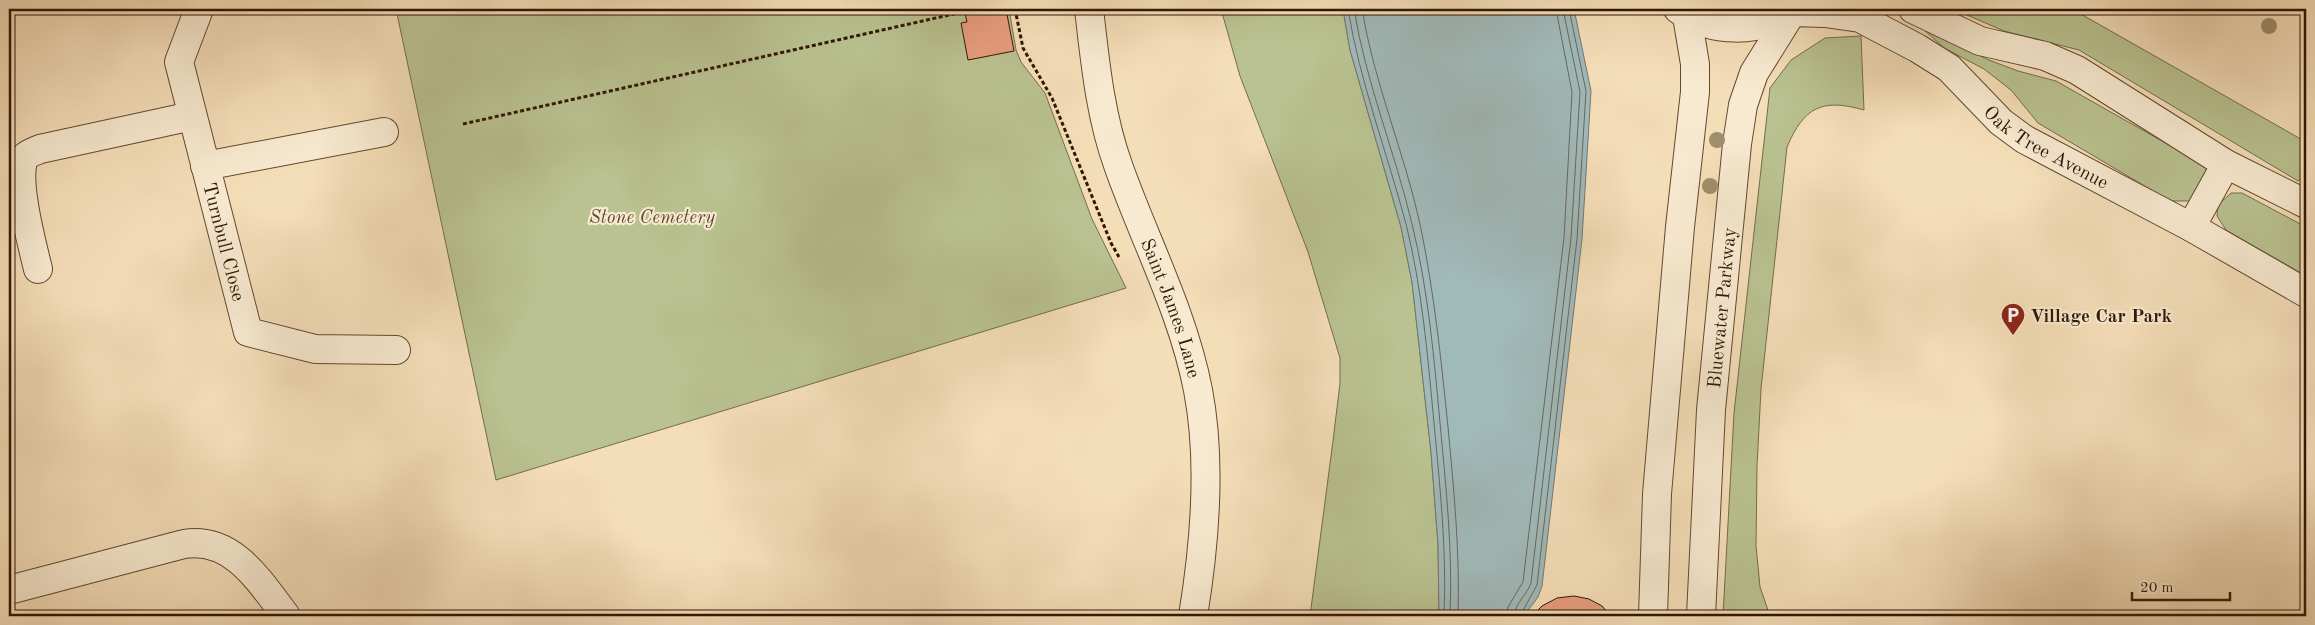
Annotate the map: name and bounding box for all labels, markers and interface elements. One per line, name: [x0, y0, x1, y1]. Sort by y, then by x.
street label: Oak Tree Avenue: [1979, 103, 2111, 194]
street label: Turnbull Close: [198, 181, 247, 303]
park label: Stone Cemetery: [589, 209, 715, 228]
street label: Bluewater Parkway: [1706, 227, 1741, 389]
street label: Saint James Lane: [1136, 236, 1202, 380]
parking icon: Village Car Park: [2000, 302, 2026, 336]
place label: Village Car Park: [2030, 308, 2172, 327]
scale bar: [2132, 570, 2230, 602]
text: 20 m: [2140, 581, 2174, 596]

